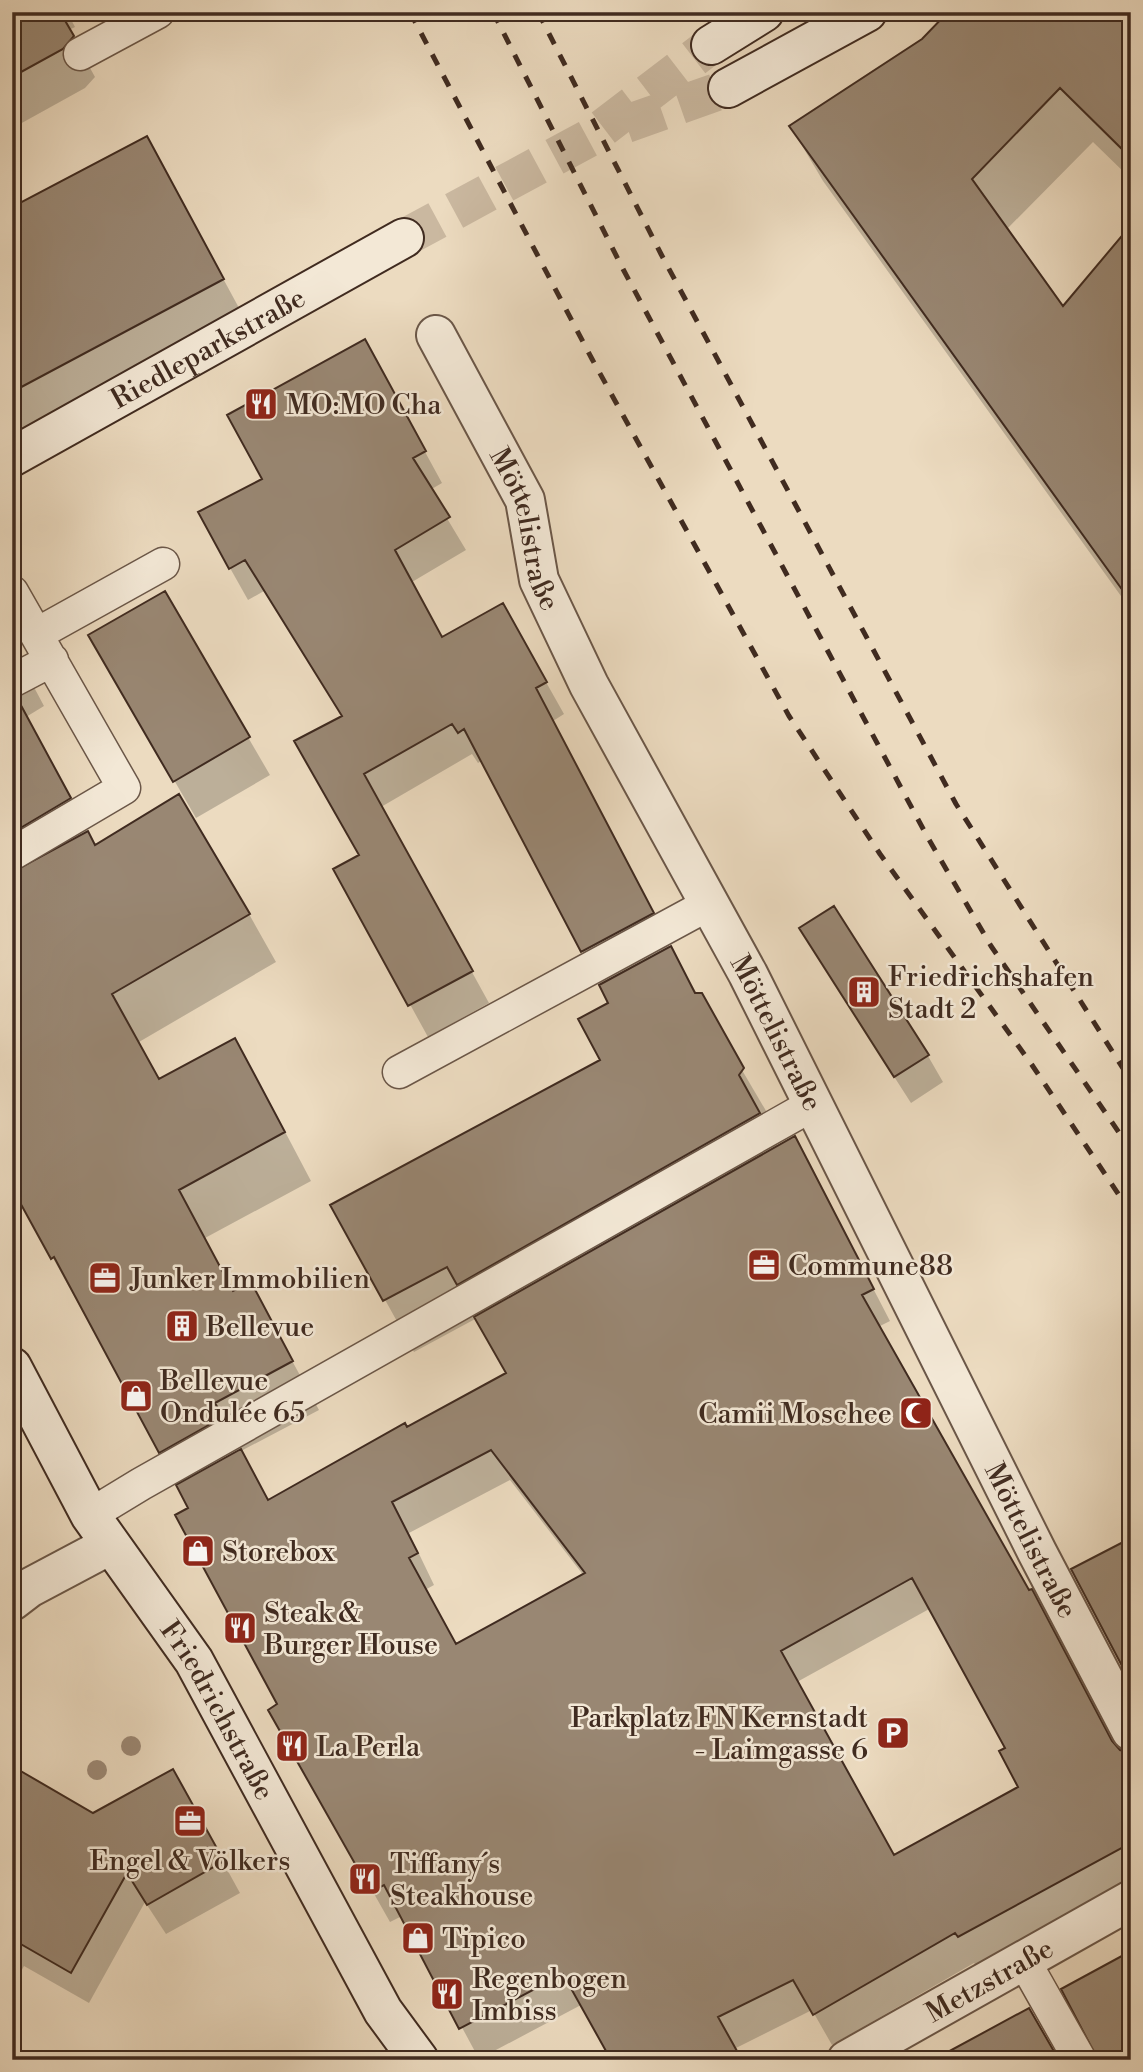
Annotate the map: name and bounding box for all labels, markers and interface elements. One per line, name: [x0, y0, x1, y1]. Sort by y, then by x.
street label: Riedleparkstraße: [105, 281, 312, 417]
restaurant icon: MO:MO Cha: [242, 385, 280, 423]
place label: MO:MO Cha: [286, 388, 442, 423]
street label: Möttelistraße: [481, 442, 567, 616]
street label: Möttelistraße: [722, 949, 829, 1117]
place label: Friedrichshafen Stadt 2: [888, 960, 1094, 1027]
building icon: Friedrichshafen Stadt 2: [845, 973, 883, 1011]
office icon: Commune88: [745, 1246, 783, 1284]
place label: Commune88: [788, 1249, 953, 1284]
office icon: Junker Immobilien: [86, 1259, 124, 1297]
place label: Junker Immobilien: [129, 1262, 370, 1297]
building icon: Bellevue: [163, 1307, 201, 1345]
place label: Bellevue: [205, 1310, 314, 1345]
place label: Bellevue Ondulée 65: [159, 1364, 305, 1431]
shop icon: Bellevue Ondulée 65: [117, 1377, 155, 1415]
mosque icon: Camii Moschee: [897, 1394, 935, 1432]
place label: Camii Moschee: [698, 1397, 892, 1432]
street label: Möttelistraße: [976, 1457, 1085, 1625]
shop icon: Storebox: [179, 1532, 217, 1570]
place label: Storebox: [222, 1535, 336, 1570]
place label: Steak & Burger House: [263, 1596, 438, 1663]
restaurant icon: Steak & Burger House: [221, 1609, 259, 1647]
street label: Friedrichstraße: [152, 1614, 282, 1806]
place label: Parkplatz FN Kernstadt - Laimgasse 6: [570, 1701, 868, 1768]
parking icon: Parkplatz FN Kernstadt - Laimgasse 6: [874, 1714, 912, 1752]
restaurant icon: La Perla: [273, 1727, 311, 1765]
place label: La Perla: [316, 1730, 421, 1765]
office icon: Engel & Völkers: [171, 1802, 209, 1840]
place label: Engel & Völkers: [89, 1844, 291, 1879]
place label: Tiffany´s Steakhouse: [390, 1847, 533, 1914]
restaurant icon: Tiffany´s Steakhouse: [346, 1860, 384, 1898]
shop icon: Tipico: [399, 1919, 437, 1957]
place label: Tipico: [442, 1922, 526, 1957]
street label: Metzstraße: [920, 1932, 1060, 2031]
place label: Regenbogen Imbiss: [472, 1962, 627, 2029]
restaurant icon: Regenbogen Imbiss: [428, 1975, 466, 2013]

